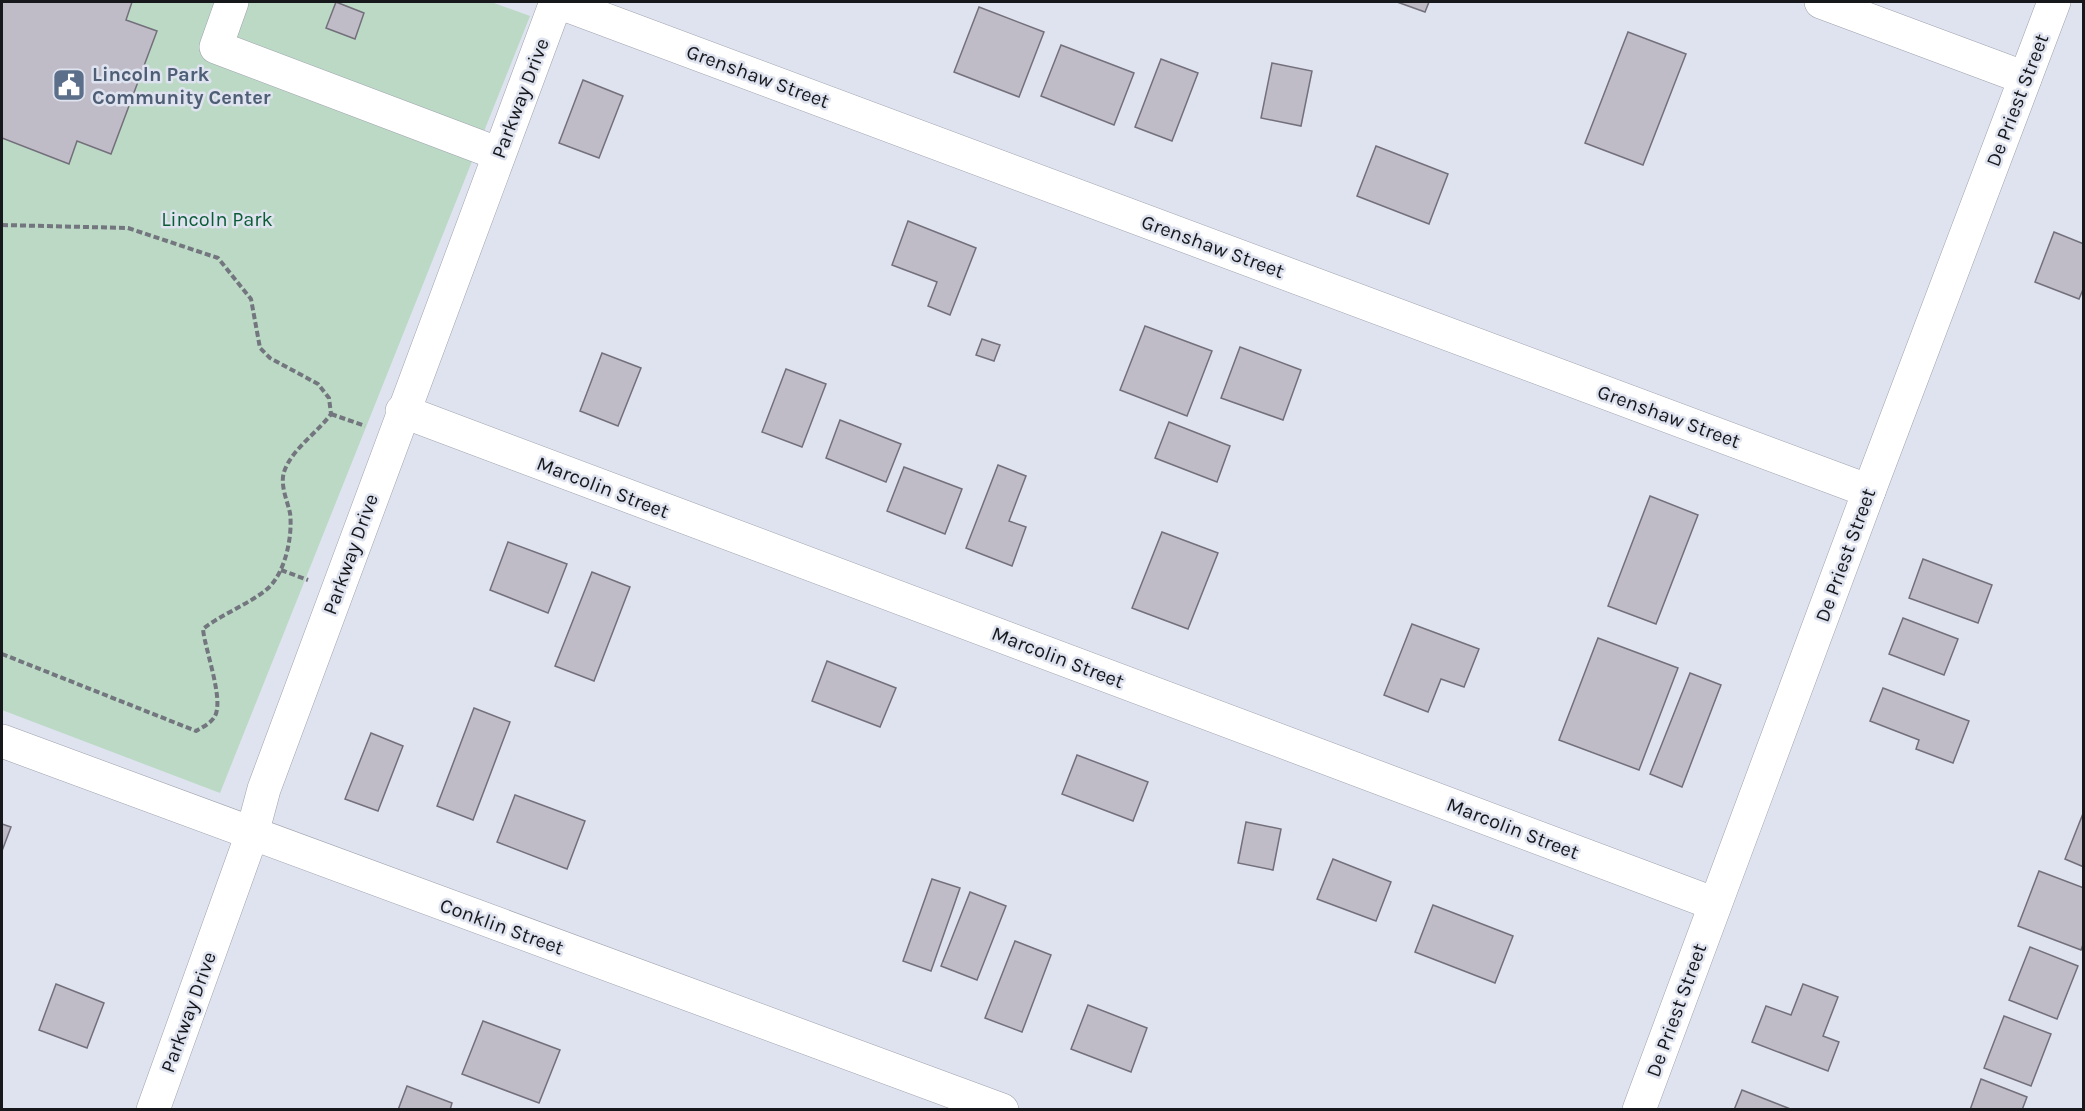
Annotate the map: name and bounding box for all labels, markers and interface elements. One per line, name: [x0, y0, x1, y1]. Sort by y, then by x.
street label: De Priest Street: [1982, 30, 2054, 170]
street label: Parkway Drive: [487, 35, 554, 162]
street label: Grenshaw Street: [683, 40, 833, 113]
place label: Lincoln Park Community Center: [92, 63, 271, 109]
public building icon: Lincoln Park Community Center: [51, 67, 87, 103]
park label: Lincoln Park: [161, 208, 273, 231]
street label: Grenshaw Street: [1138, 210, 1288, 283]
street label: Grenshaw Street: [1594, 380, 1744, 453]
street label: Marcolin Street: [533, 452, 673, 523]
street label: De Priest Street: [1811, 485, 1880, 625]
street label: Parkway Drive: [318, 491, 383, 618]
street label: Marcolin Street: [988, 622, 1128, 693]
street label: Marcolin Street: [1443, 793, 1583, 864]
street label: Conklin Street: [437, 893, 567, 960]
street label: De Priest Street: [1642, 940, 1711, 1080]
street label: Parkway Drive: [156, 949, 221, 1076]

